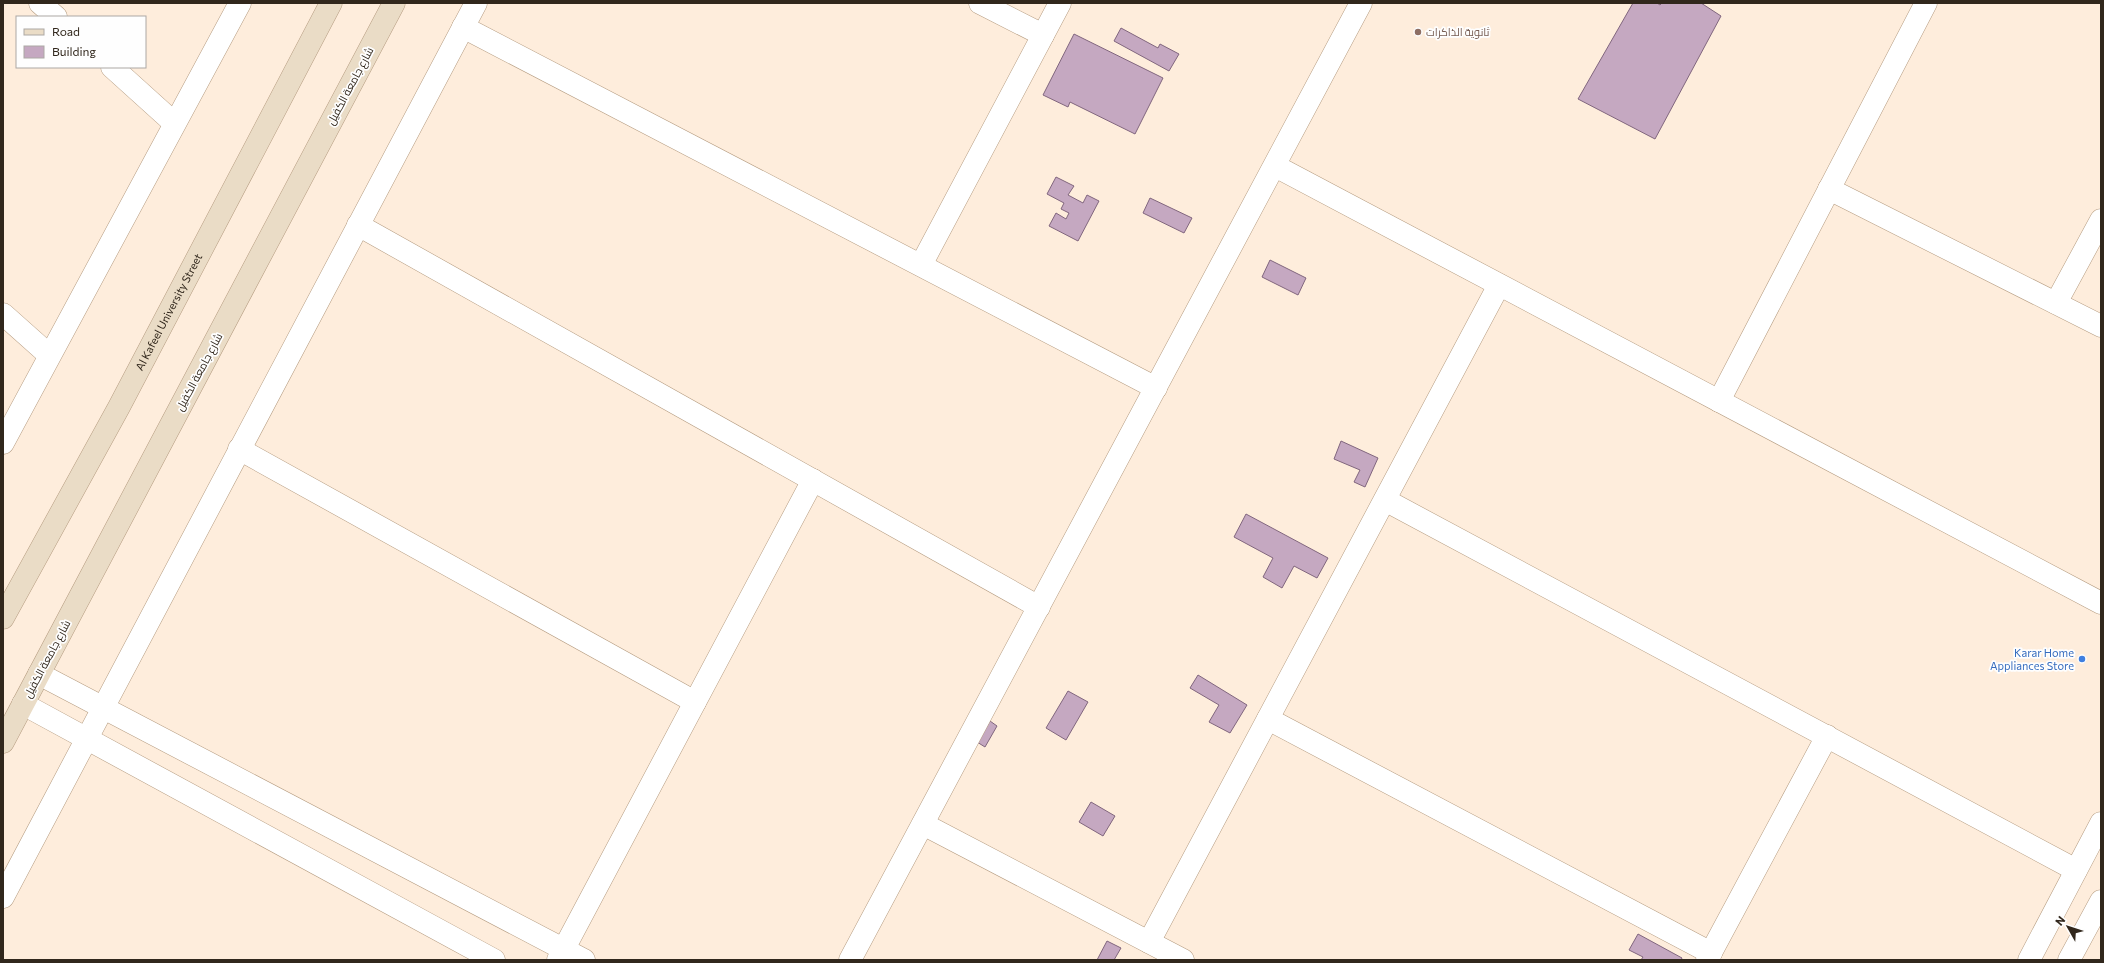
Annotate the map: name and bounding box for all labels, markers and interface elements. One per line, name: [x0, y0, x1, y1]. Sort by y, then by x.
legend: [16, 16, 146, 68]
text: Road: [52, 24, 80, 38]
place label: ثانوية الذاكرات: [1426, 25, 1490, 39]
marker: ثانوية الذاكرات: [1413, 27, 1423, 37]
text: Building: [52, 44, 96, 58]
street label: شارع جامعة الكفيل: [324, 45, 377, 128]
street label: Al Kafeel University Street: [132, 251, 205, 373]
street label: شارع جامعة الكفيل: [173, 331, 226, 414]
street label: شارع جامعة الكفيل: [21, 618, 74, 701]
place label: Karar Home Appliances Store: [1990, 646, 2074, 672]
marker: Karar Home Appliances Store: [2077, 654, 2087, 664]
north arrow: [2048, 907, 2088, 947]
text: N: [2052, 913, 2067, 928]

